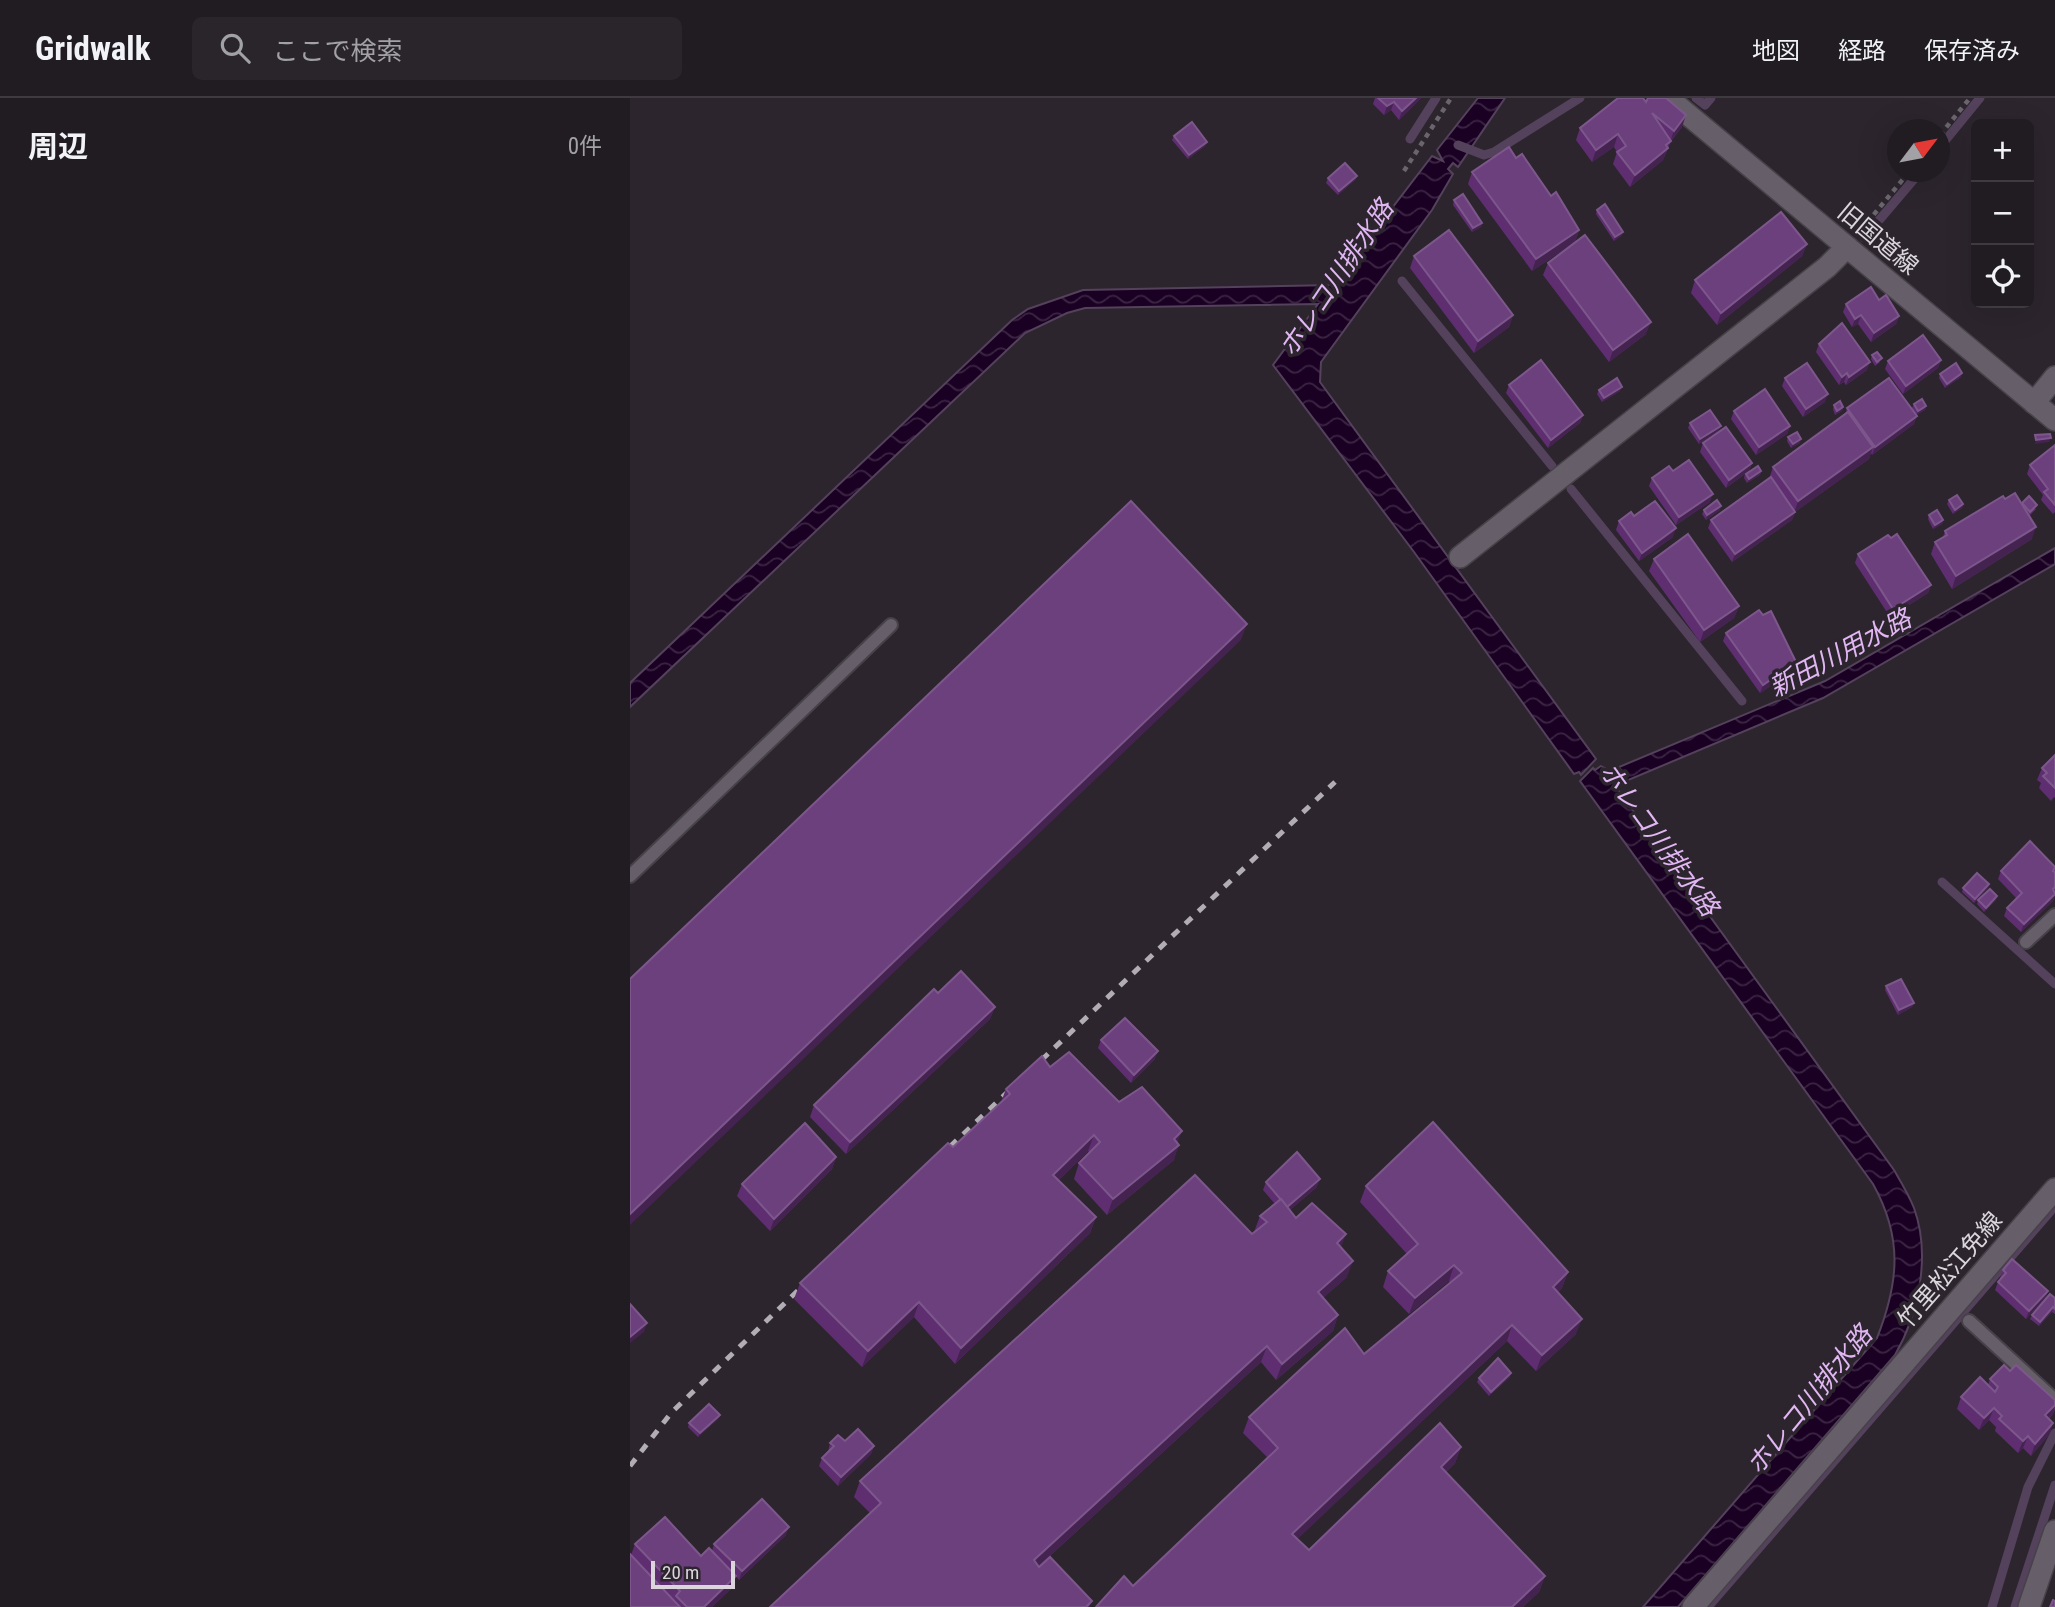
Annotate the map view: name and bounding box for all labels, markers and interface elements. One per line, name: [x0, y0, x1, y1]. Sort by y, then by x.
search box: [192, 17, 682, 80]
text: Gridwalk: [35, 29, 150, 68]
icon: search: [216, 29, 254, 67]
text: ここで検索: [272, 36, 402, 66]
text: 地図: [1752, 37, 1800, 65]
text: 経路: [1838, 37, 1886, 65]
text: 保存済み: [1924, 37, 2020, 65]
north arrow: [1887, 119, 1950, 182]
map controls: [1971, 119, 2034, 308]
button: +: [1971, 119, 2034, 182]
text: 周辺: [28, 129, 88, 164]
text: 0件: [568, 133, 602, 160]
button: −: [1971, 182, 2034, 245]
water label: ホレコ川排水路: [1273, 193, 1400, 362]
street label: 旧国道線: [1832, 197, 1924, 281]
button: locate: [1971, 245, 2034, 308]
water label: 新田川用水路: [1764, 602, 1918, 703]
water label: ホレコ川排水路: [1593, 757, 1726, 923]
street label: 竹里松江免線: [1892, 1206, 2008, 1334]
water label: ホレコ川排水路: [1740, 1318, 1879, 1480]
scale bar: [651, 1558, 735, 1590]
text: 20 m: [662, 1561, 699, 1584]

